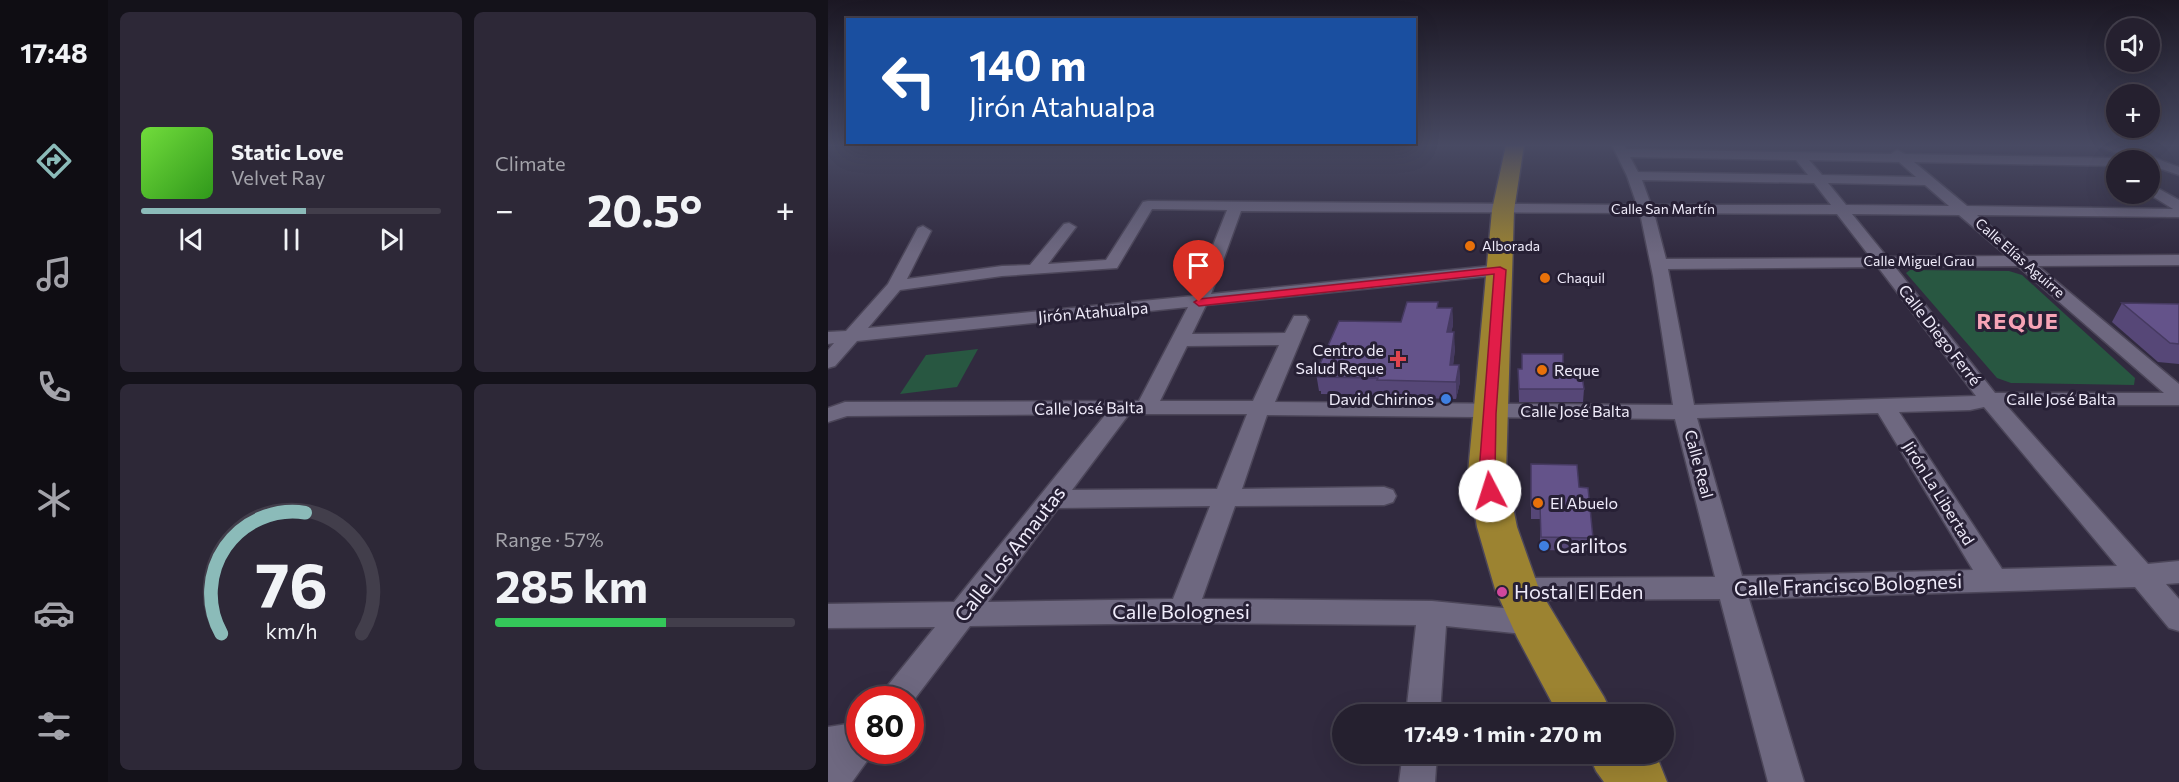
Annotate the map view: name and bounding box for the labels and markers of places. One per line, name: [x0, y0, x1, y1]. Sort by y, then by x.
place label: Alborada: [1482, 237, 1540, 254]
marker: Alborada: [1463, 239, 1477, 253]
pin: [1173, 240, 1224, 302]
place label: Chaquil: [1557, 269, 1605, 286]
marker: Chaquil: [1538, 271, 1552, 285]
place label: Centro de Salud Reque: [1296, 340, 1384, 377]
marker: Centro de Salud Reque: [1389, 350, 1407, 368]
place label: Reque: [1554, 360, 1599, 379]
marker: Reque: [1535, 363, 1549, 377]
place label: David Chirinos: [1329, 389, 1434, 408]
marker: David Chirinos: [1439, 392, 1453, 406]
place label: El Abuelo: [1550, 493, 1618, 512]
marker: El Abuelo: [1531, 496, 1545, 510]
place label: Carlitos: [1556, 533, 1627, 557]
marker: Carlitos: [1537, 539, 1551, 553]
place label: Hostal El Eden: [1514, 579, 1644, 603]
marker: Hostal El Eden: [1495, 585, 1509, 599]

